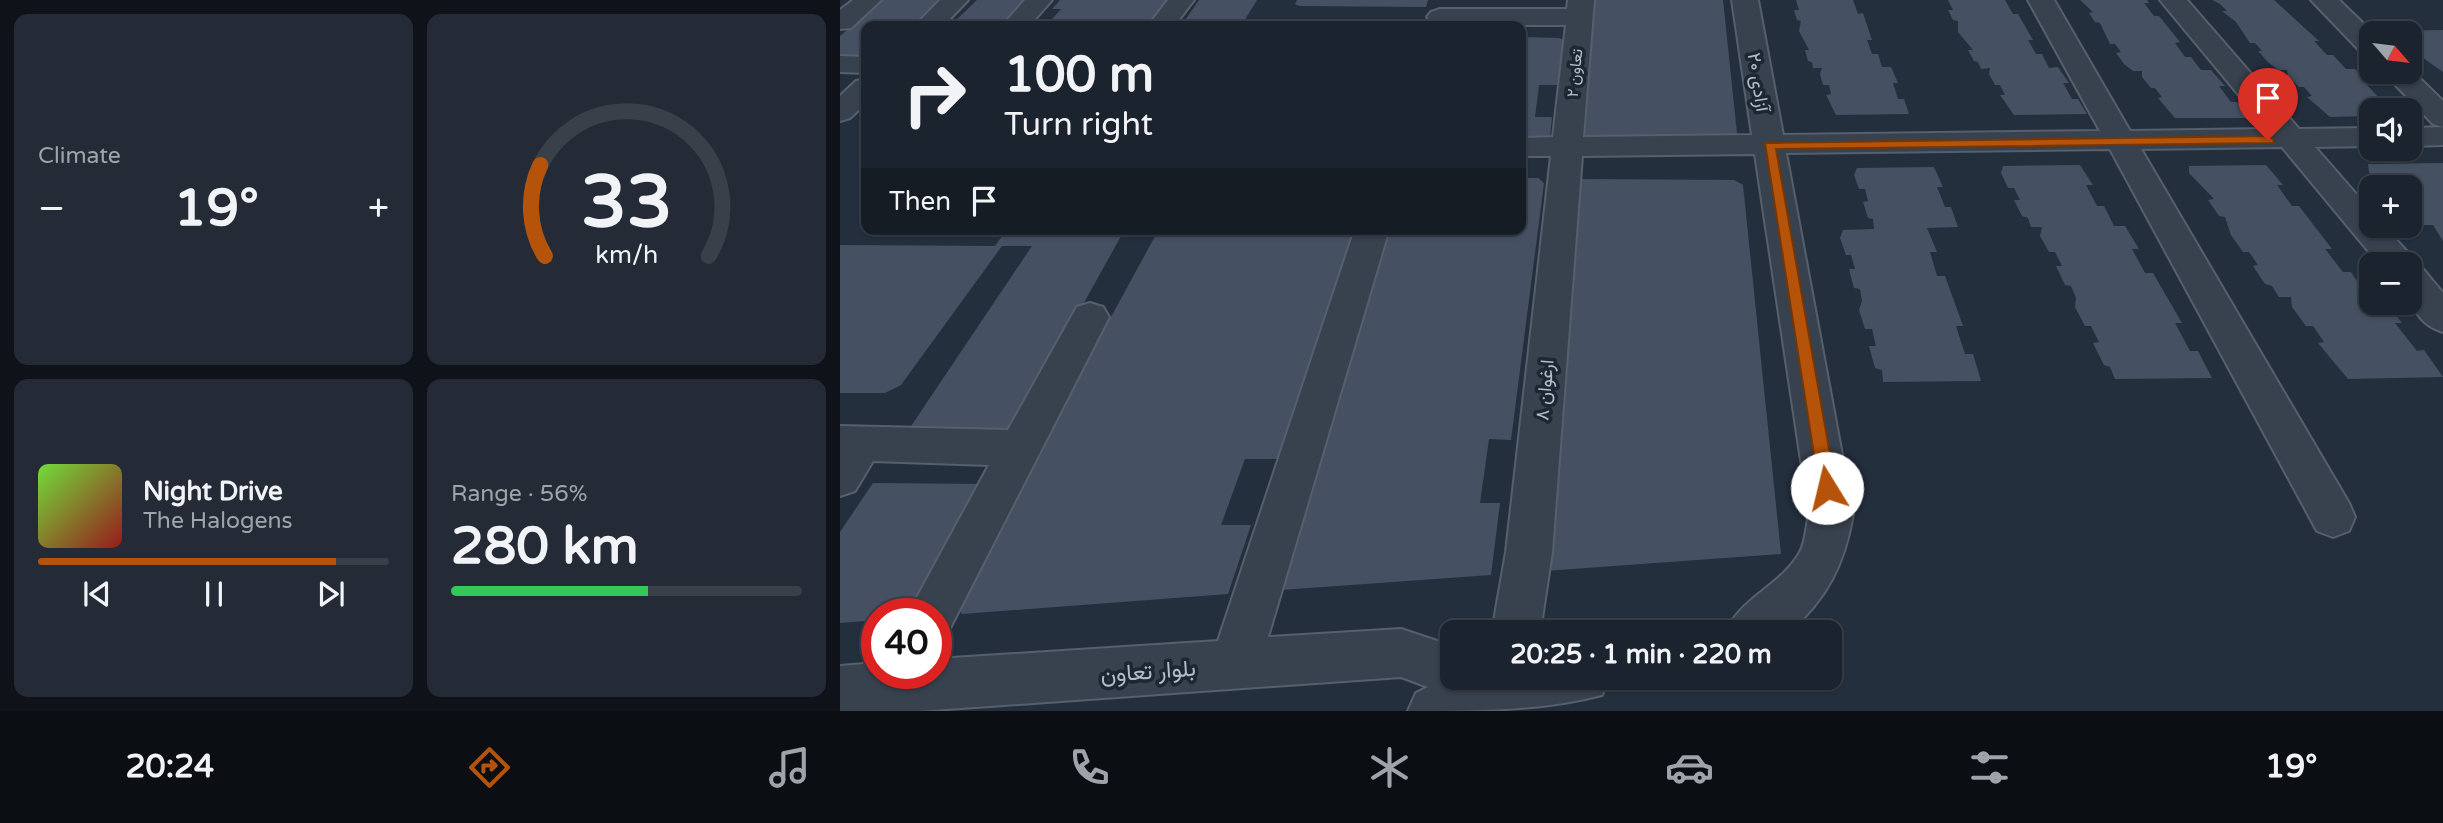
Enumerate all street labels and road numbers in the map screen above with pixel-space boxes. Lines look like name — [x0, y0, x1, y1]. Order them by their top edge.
street label: تعاون ۲ — [1563, 48, 1587, 98]
street label: آزادی ۲۰ — [1742, 51, 1774, 115]
street label: ارغوان ۸ — [1531, 359, 1559, 422]
street label: بلوار تعاون — [1099, 655, 1197, 689]

